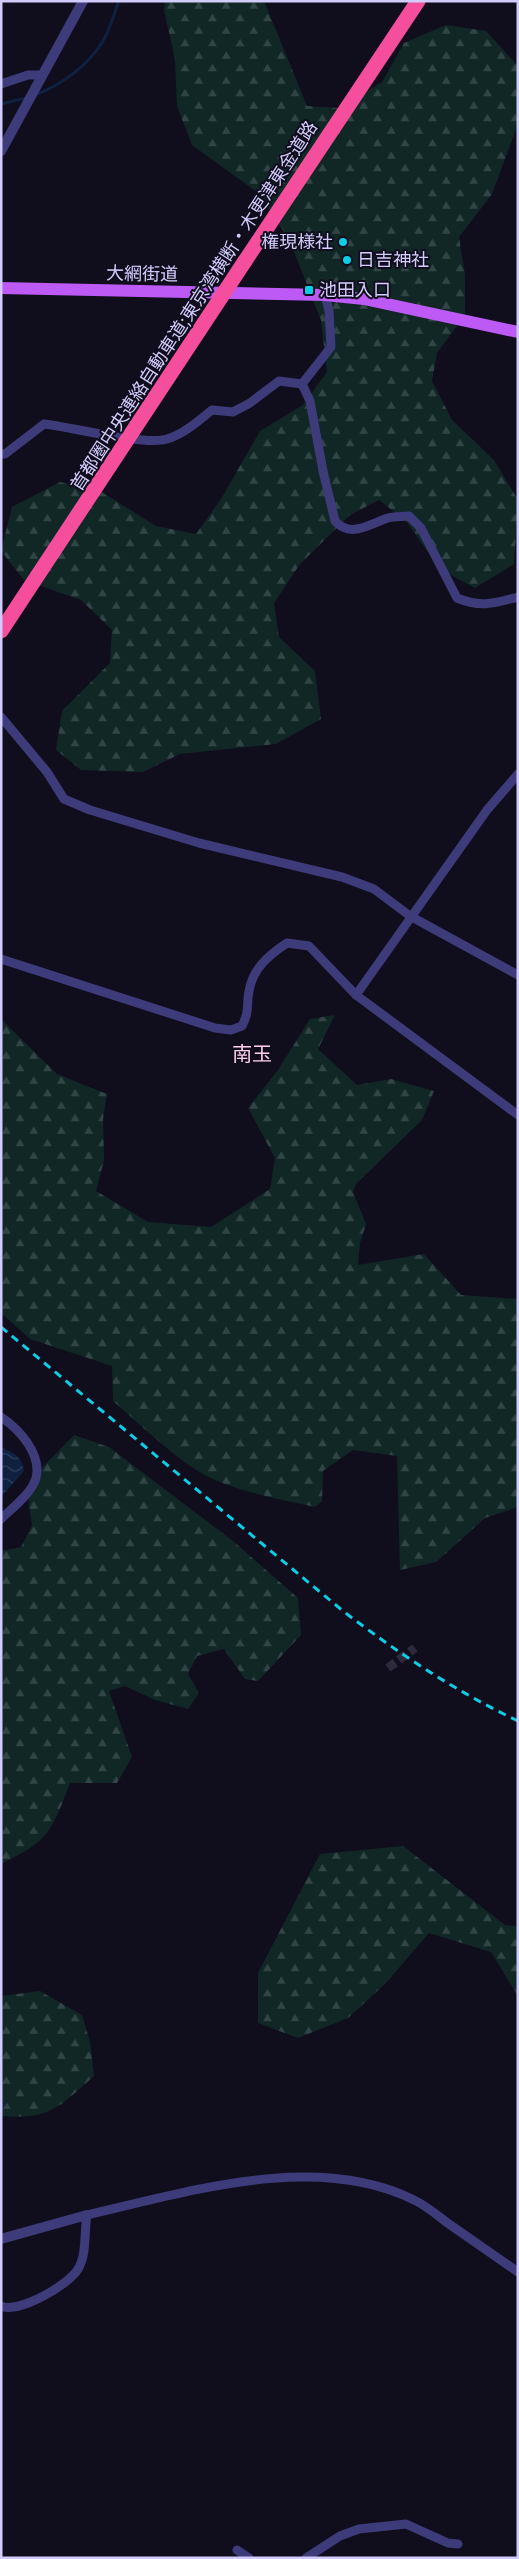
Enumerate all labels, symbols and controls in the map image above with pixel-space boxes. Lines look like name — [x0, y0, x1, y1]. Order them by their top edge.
street label: 首都圏中央連絡自動車道;東京湾横断・木更津東金道路 — [66, 117, 320, 494]
place label: 権現様社 — [261, 231, 333, 251]
marker: 権現様社 — [337, 236, 349, 248]
place label: 日吉神社 — [357, 249, 429, 269]
marker: 日吉神社 — [341, 254, 353, 266]
street label: 大網街道 — [106, 262, 178, 284]
place label: 池田入口 — [319, 279, 391, 299]
marker: 池田入口 — [303, 284, 315, 296]
district label: 南玉 — [232, 1042, 272, 1065]

